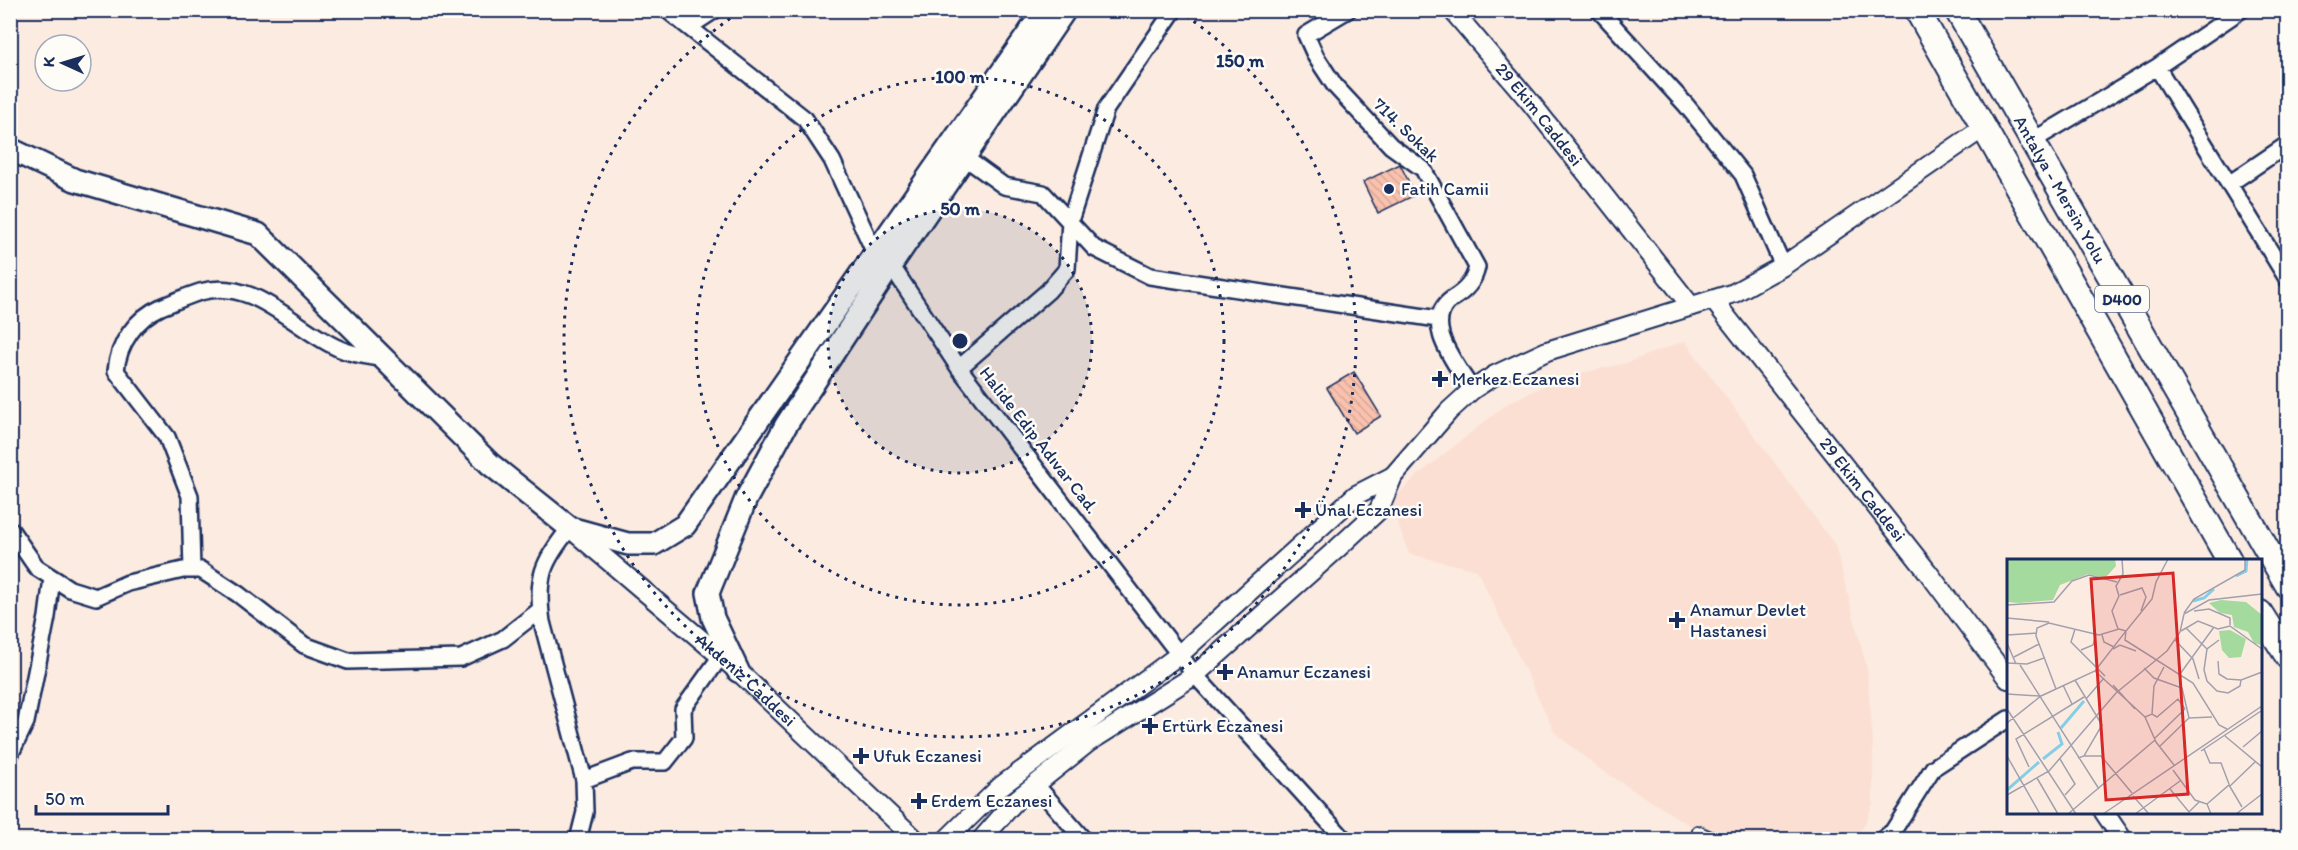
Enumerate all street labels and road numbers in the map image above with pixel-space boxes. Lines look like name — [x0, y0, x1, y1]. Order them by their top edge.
street label: 29 Ekim Caddesi — [1491, 58, 1588, 171]
street label: 714. Sokak — [1368, 93, 1444, 167]
street label: Antalya - Mersin Yolu — [2009, 112, 2111, 267]
road number: D400 — [2095, 286, 2149, 312]
street label: Halide Edip Adıvar Cad. — [975, 362, 1103, 518]
street label: 29 Ekim Caddesi — [1815, 433, 1911, 546]
street label: Akdeniz Caddesi — [691, 629, 801, 731]

